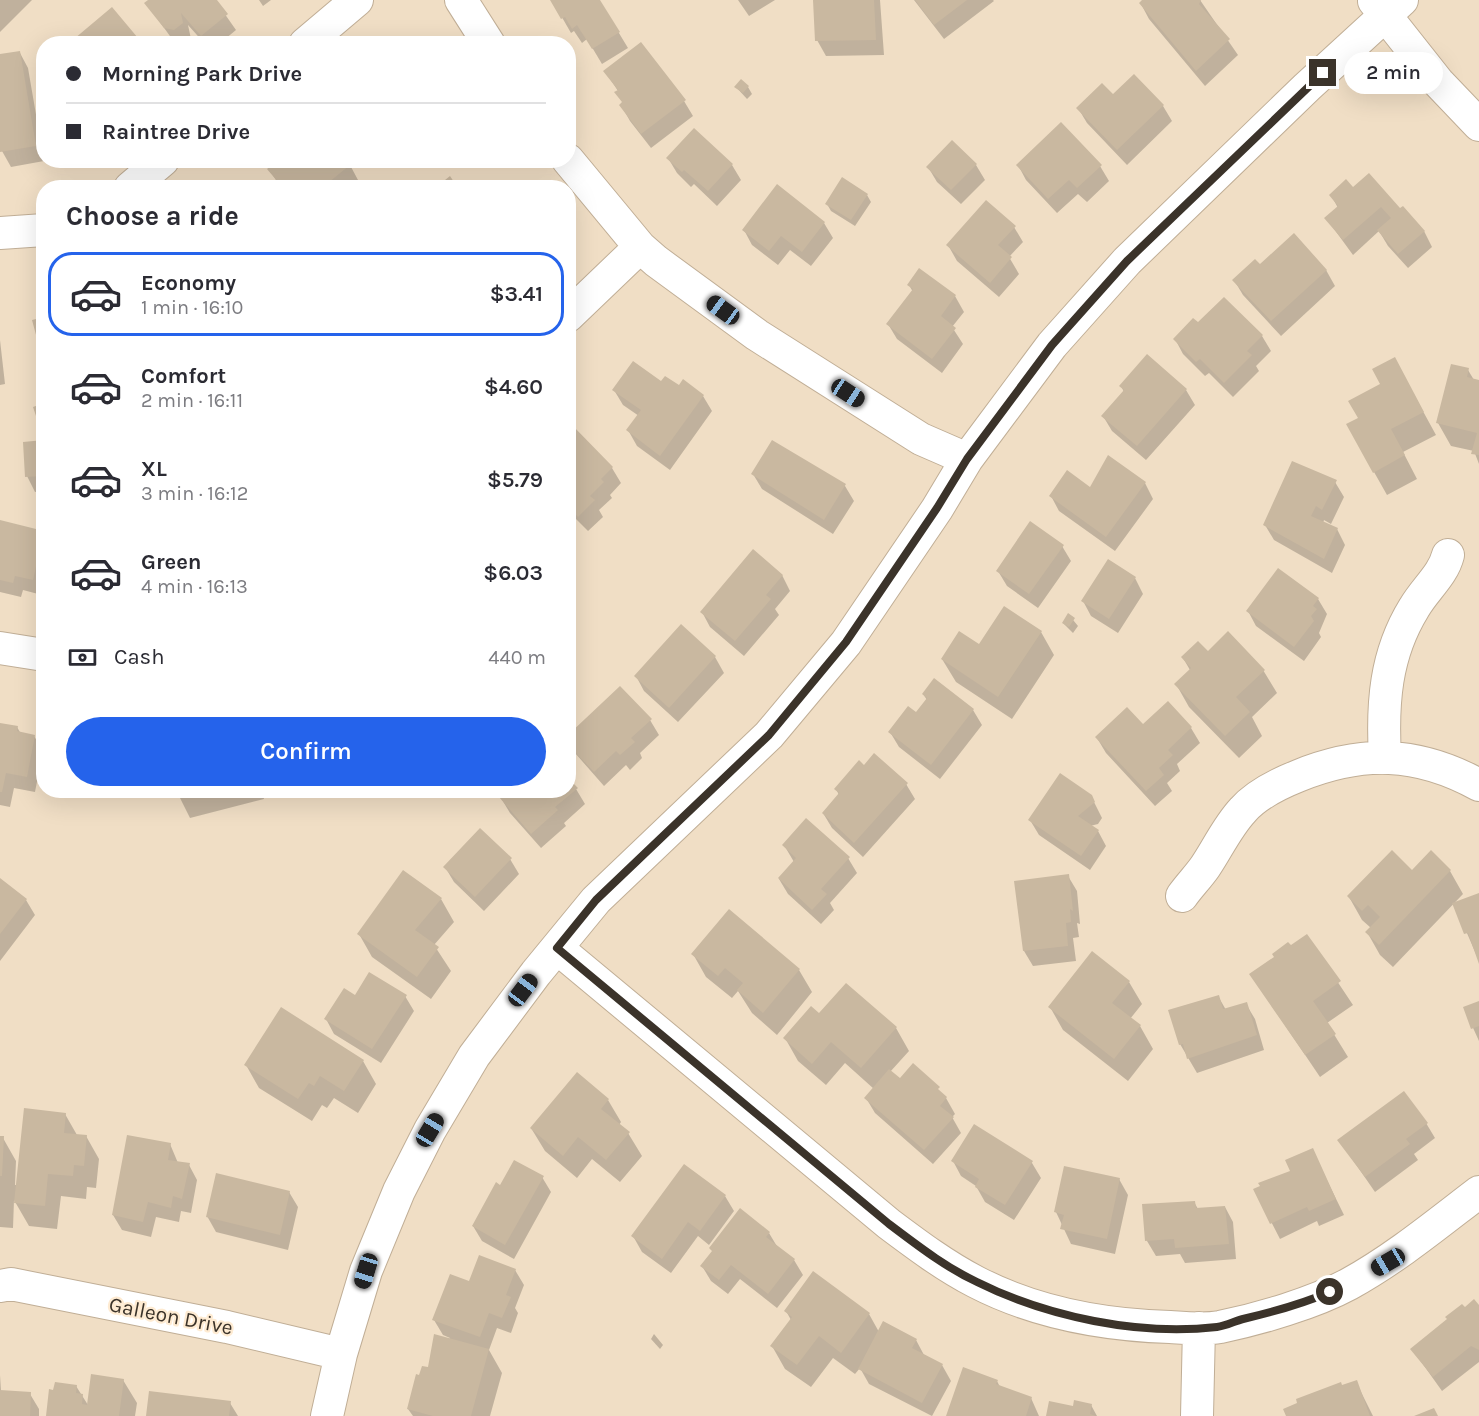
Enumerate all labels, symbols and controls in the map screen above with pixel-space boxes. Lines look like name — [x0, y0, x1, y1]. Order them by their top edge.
callout: 2 min — [1344, 52, 1443, 94]
route end — [1309, 59, 1336, 86]
text: Morning Park Drive — [102, 61, 302, 87]
text: 2 min — [1366, 61, 1421, 84]
text: Raintree Drive — [102, 119, 250, 145]
text: Choose a ride — [66, 200, 239, 232]
icon: car — [69, 267, 123, 321]
text: Economy — [141, 270, 236, 296]
text: $3.41 — [490, 281, 543, 307]
car — [703, 292, 743, 328]
text: 1 min · 16:10 — [141, 296, 243, 319]
icon: car — [69, 360, 123, 414]
text: Comfort — [141, 363, 226, 389]
text: $4.60 — [484, 374, 543, 400]
car — [828, 376, 868, 410]
text: 2 min · 16:11 — [141, 389, 243, 412]
icon: car — [69, 453, 123, 507]
text: XL — [141, 456, 167, 482]
text: $5.79 — [487, 467, 543, 493]
text: 3 min · 16:12 — [141, 482, 248, 505]
icon: car — [69, 546, 123, 600]
text: Green — [141, 549, 202, 575]
text: $6.03 — [483, 560, 543, 586]
text: 4 min · 16:13 — [141, 575, 248, 598]
icon: cash — [66, 641, 99, 674]
text: Cash — [114, 644, 164, 670]
text: 440 m — [488, 646, 546, 669]
button: Confirm — [66, 717, 546, 786]
car — [505, 970, 541, 1010]
car — [413, 1110, 447, 1150]
car — [1368, 1245, 1408, 1279]
car — [352, 1251, 380, 1291]
route start — [1316, 1278, 1343, 1305]
street label: Galleon Drive — [107, 1292, 235, 1340]

